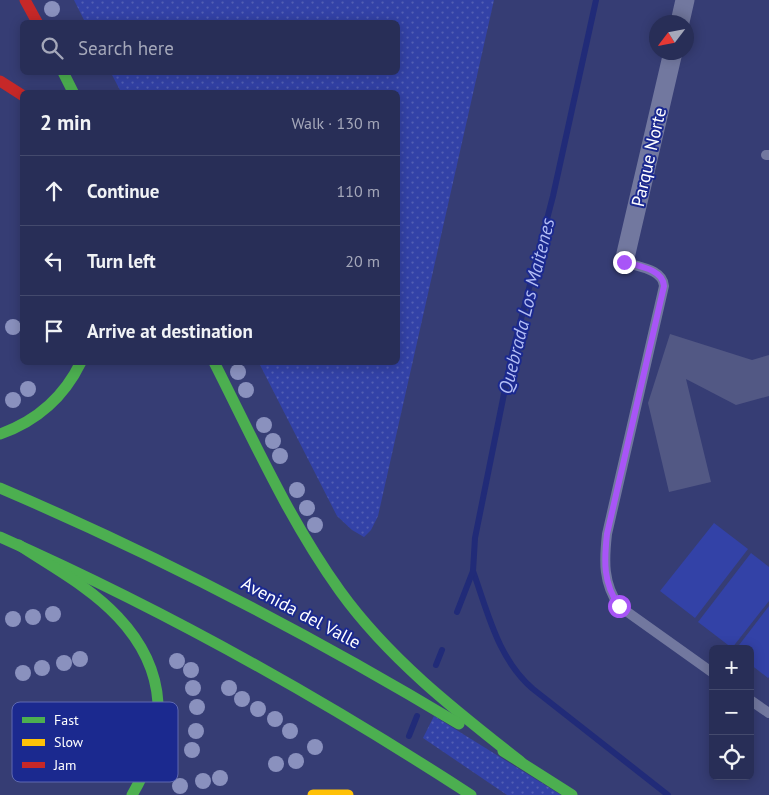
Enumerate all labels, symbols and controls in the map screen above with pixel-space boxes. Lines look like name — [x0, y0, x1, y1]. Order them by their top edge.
north arrow — [649, 15, 694, 60]
search box — [20, 20, 400, 75]
icon: search — [38, 34, 66, 62]
text: Search here — [78, 36, 174, 60]
street label: Parque Norte — [626, 105, 671, 209]
text: 2 min — [40, 109, 91, 136]
text: Walk · 130 m — [291, 113, 380, 133]
icon: ahead — [40, 177, 68, 205]
text: Continue — [87, 179, 159, 203]
text: 110 m — [337, 181, 380, 201]
water label: Quebrada Los Maitenes — [493, 215, 560, 397]
icon: left — [40, 247, 68, 275]
text: Turn left — [87, 249, 156, 273]
text: 20 m — [345, 251, 380, 271]
route end — [613, 251, 636, 274]
icon: arrive — [40, 317, 68, 345]
text: Arrive at destination — [87, 319, 253, 343]
street label: Avenida del Valle — [238, 571, 365, 654]
route start — [608, 595, 631, 618]
map controls — [709, 645, 754, 780]
button: + — [709, 645, 754, 690]
button: − — [709, 690, 754, 735]
legend — [12, 702, 178, 782]
text: Fast — [54, 711, 79, 729]
text: Slow — [54, 733, 84, 751]
button: locate — [709, 735, 754, 780]
text: Jam — [53, 756, 76, 774]

